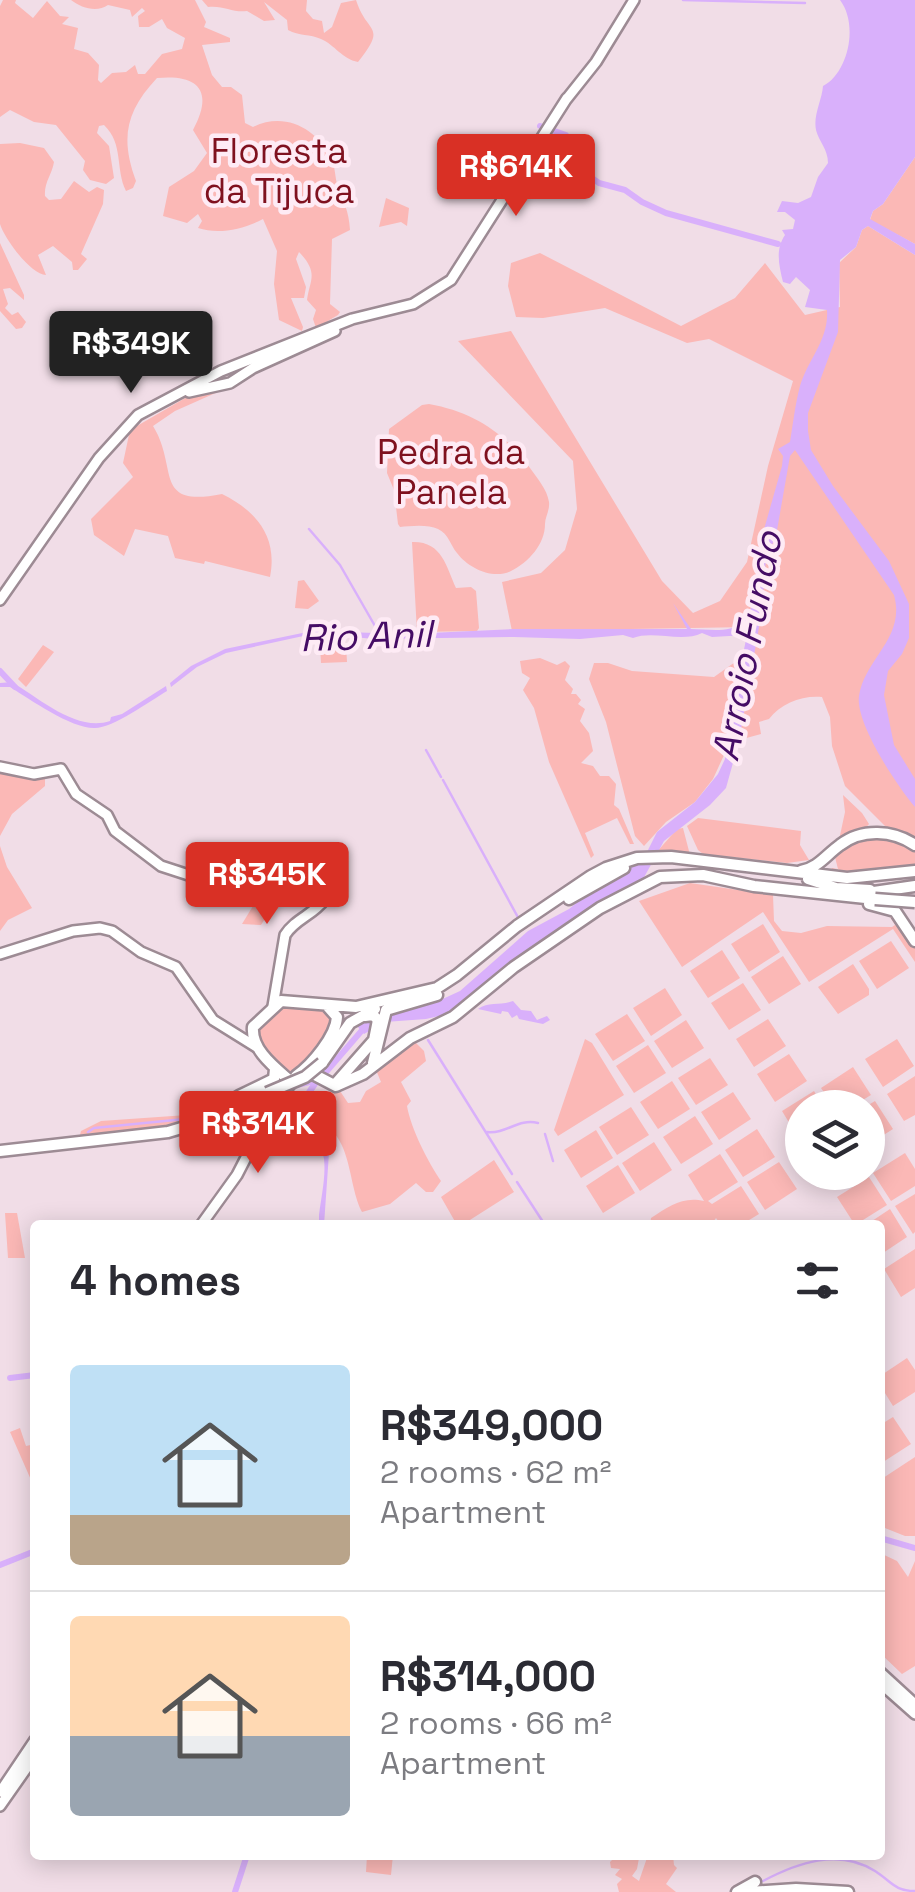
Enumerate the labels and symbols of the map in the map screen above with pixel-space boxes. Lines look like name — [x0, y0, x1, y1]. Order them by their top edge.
park label: Floresta da Tijuca — [204, 129, 354, 213]
pin: R$614K — [435, 134, 597, 219]
pin: R$349K — [50, 311, 212, 396]
park label: Pedra da Panela — [377, 430, 525, 514]
water label: Arroio Fundo — [701, 526, 793, 765]
water label: Rio Anil — [299, 610, 436, 662]
pin: R$345K — [186, 842, 348, 927]
pin: R$314K — [177, 1091, 339, 1176]

